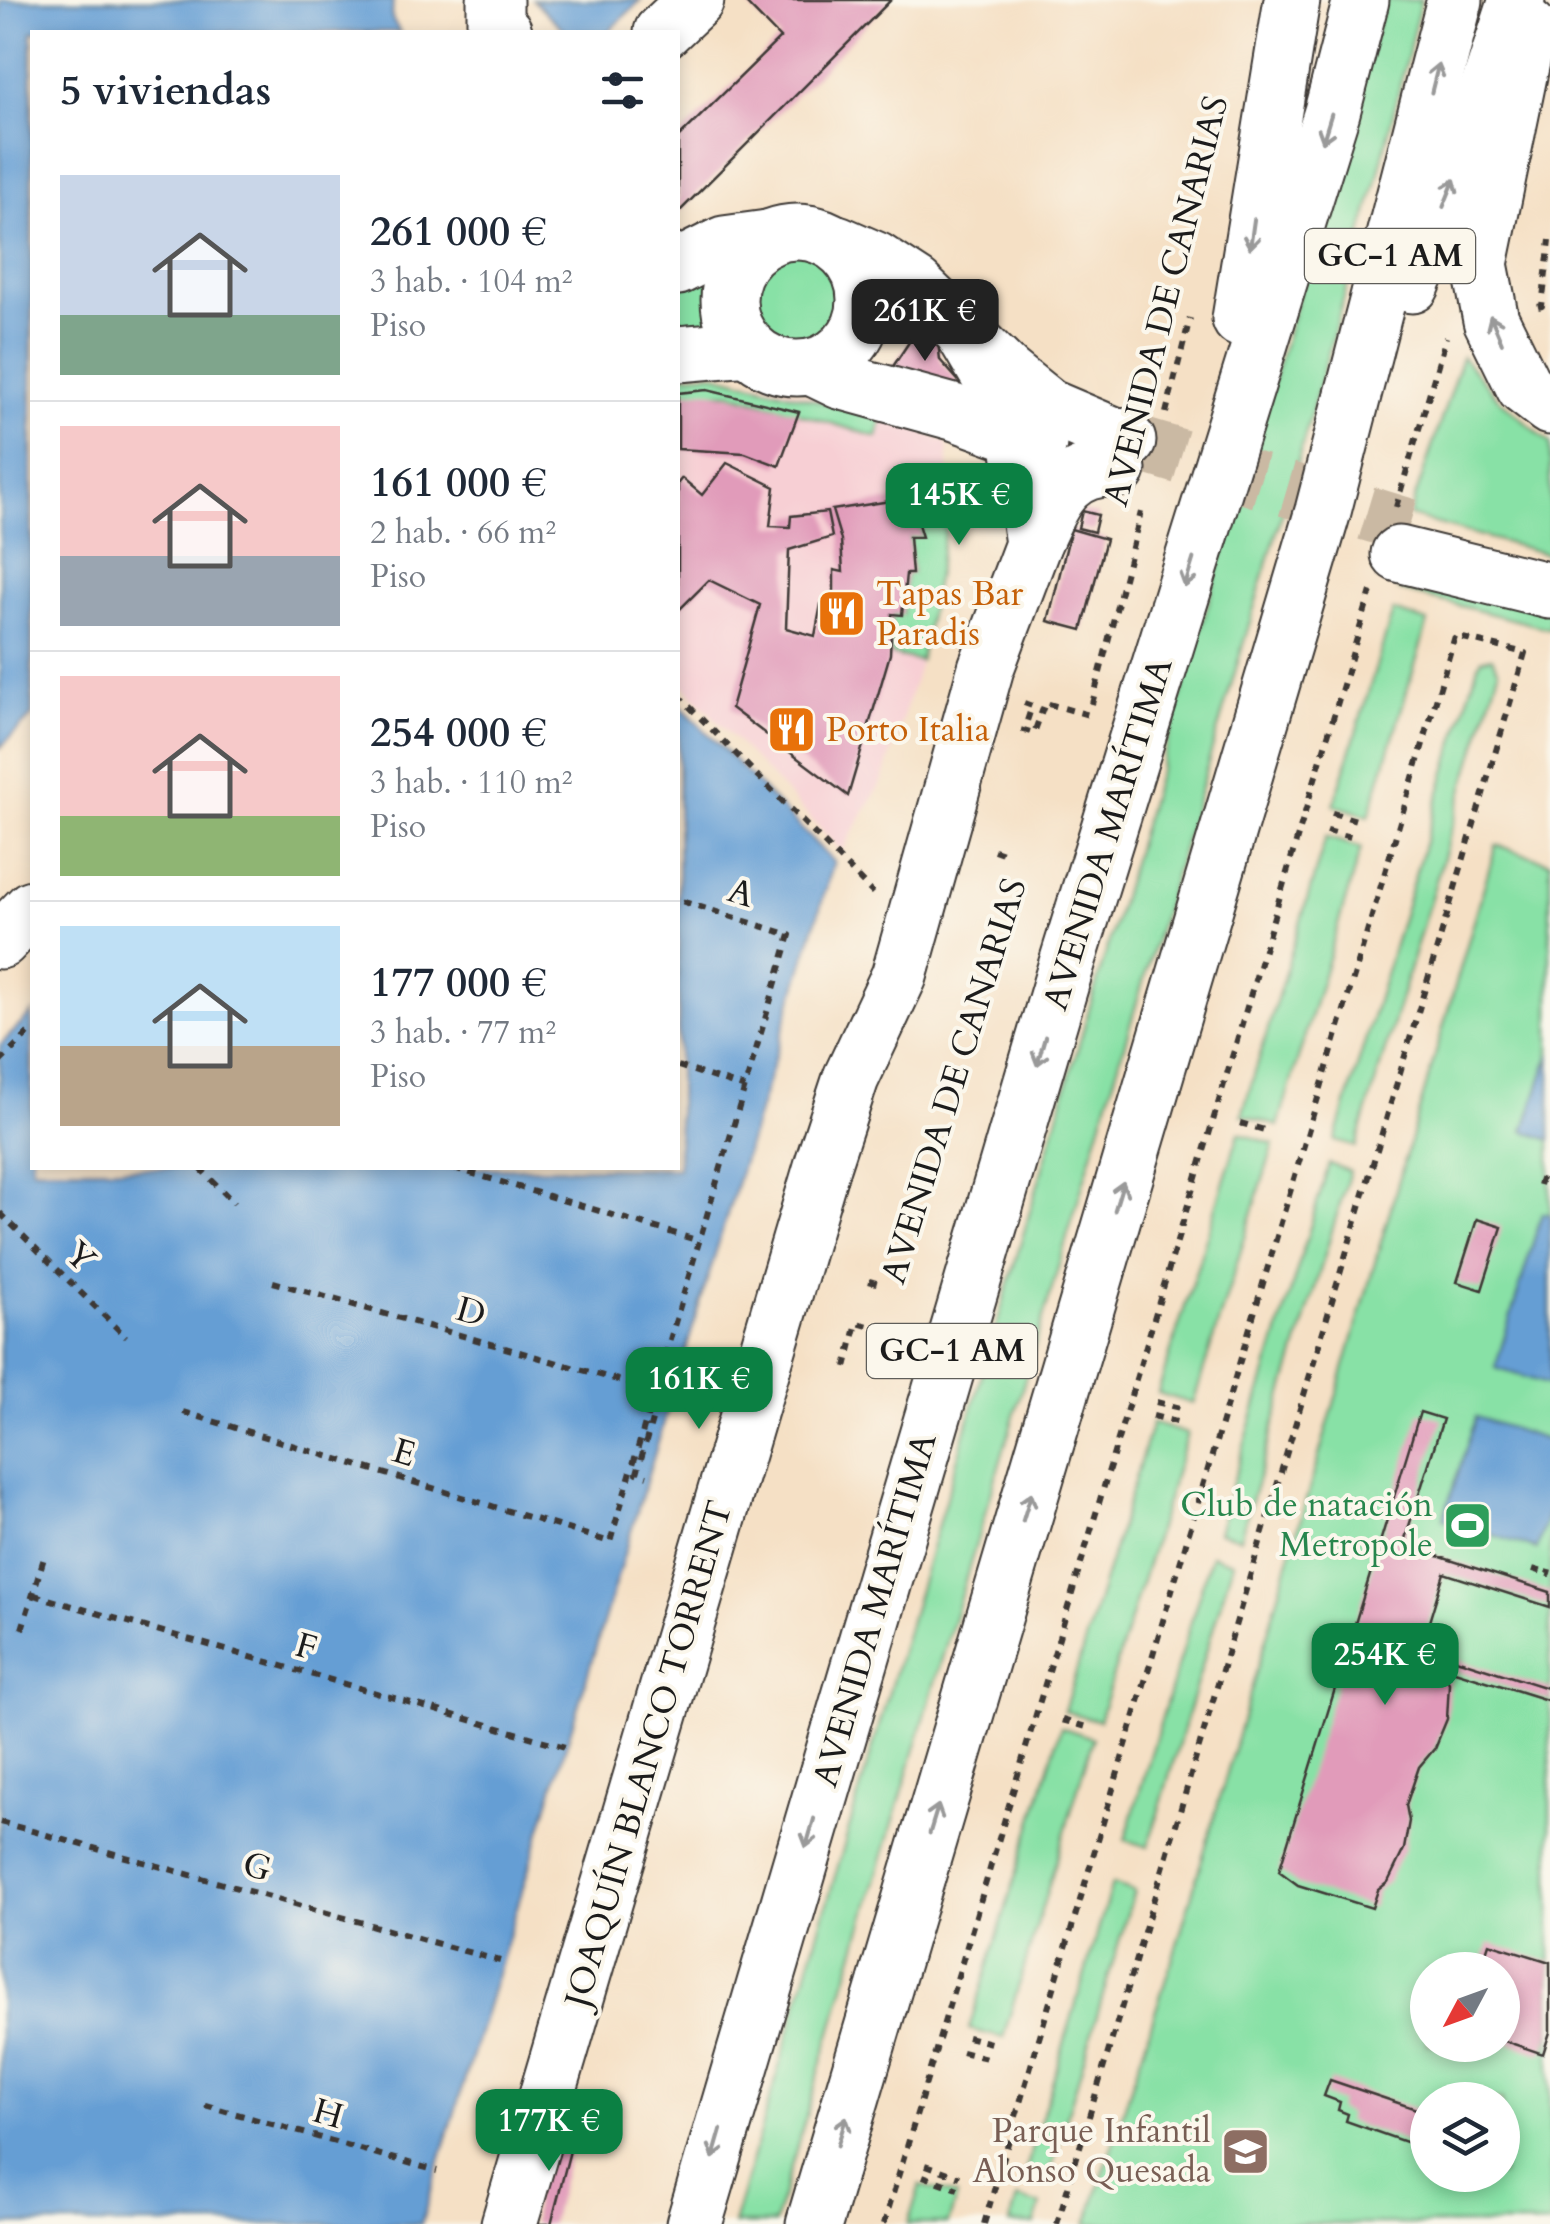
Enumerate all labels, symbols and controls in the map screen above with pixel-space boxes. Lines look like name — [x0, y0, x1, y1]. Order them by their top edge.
text: 5 viviendas — [60, 62, 271, 119]
icon: filters — [595, 63, 650, 118]
one-way arrow — [1427, 63, 1446, 94]
street label: AVENIDA DE CANARIAS — [1092, 91, 1240, 511]
one-way arrow — [1317, 112, 1335, 143]
one-way arrow — [1441, 178, 1459, 209]
text: 261 000 € — [370, 203, 547, 260]
icon: home — [140, 215, 260, 335]
one-way arrow — [1243, 217, 1261, 250]
road number: GC-1 AM — [1305, 229, 1475, 283]
text: 3 hab. · 104 m² — [370, 260, 573, 304]
pin: 261K € — [844, 279, 1006, 364]
text: 261K € — [874, 289, 976, 333]
text: Piso — [370, 304, 426, 348]
one-way arrow — [1486, 314, 1504, 345]
text: 161 000 € — [370, 454, 547, 511]
pin: 145K € — [878, 463, 1040, 548]
icon: home — [140, 466, 260, 586]
text: 145K € — [908, 473, 1010, 517]
text: 2 hab. · 66 m² — [370, 511, 556, 555]
text: Piso — [370, 555, 426, 599]
one-way arrow — [1178, 557, 1196, 589]
place label: Tapas Bar Paradis — [876, 570, 1024, 658]
restaurant icon: Tapas Bar Paradis — [815, 588, 867, 640]
street label: AVENIDA MARÍTIMA — [1031, 652, 1185, 1016]
text: 254 000 € — [370, 704, 547, 761]
restaurant icon: Porto Italia — [765, 704, 817, 756]
place label: Porto Italia — [826, 706, 990, 754]
icon: home — [140, 716, 260, 836]
text: 3 hab. · 110 m² — [370, 761, 573, 805]
text: Piso — [370, 805, 426, 849]
street label: A — [722, 866, 760, 920]
street label: AVENIDA DE CANARIAS — [869, 873, 1039, 1289]
text: 177 000 € — [370, 954, 547, 1011]
icon: home — [140, 966, 260, 1086]
text: 3 hab. · 77 m² — [370, 1011, 556, 1055]
one-way arrow — [1031, 1035, 1049, 1066]
text: Piso — [370, 1055, 426, 1099]
one-way arrow — [1111, 1181, 1129, 1212]
street label: Y — [54, 1231, 107, 1284]
street label: D — [451, 1285, 491, 1339]
road number: GC-1 AM — [867, 1324, 1037, 1378]
pin: 161K € — [618, 1347, 780, 1432]
text: 161K € — [648, 1357, 750, 1401]
street label: E — [387, 1427, 421, 1479]
street label: AVENIDA MARÍTIMA — [801, 1427, 949, 1793]
place label: Club de natación Metropole — [1180, 1481, 1433, 1569]
one-way arrow — [1019, 1492, 1037, 1524]
street label: JOAQUÍN BLANCO TORRENT — [552, 1495, 744, 2018]
sports icon: Club de natación Metropole — [1442, 1499, 1494, 1551]
street label: F — [290, 1621, 322, 1673]
pin: 254K € — [1304, 1623, 1466, 1708]
text: 254K € — [1334, 1633, 1436, 1677]
one-way arrow — [926, 1804, 944, 1835]
one-way arrow — [800, 1816, 818, 1848]
street label: G — [237, 1840, 277, 1894]
north arrow — [1410, 1952, 1520, 2062]
map controls — [1410, 1952, 1520, 2192]
button: layers — [1410, 2082, 1520, 2192]
street label: H — [307, 2087, 349, 2141]
pin: 177K € — [468, 2089, 630, 2174]
text: 177K € — [498, 2099, 600, 2143]
place label: Parque Infantil Alonso Quesada — [972, 2107, 1211, 2195]
one-way arrow — [834, 2115, 852, 2147]
school or university icon: Parque Infantil Alonso Quesada — [1220, 2125, 1272, 2177]
one-way arrow — [707, 2128, 725, 2159]

